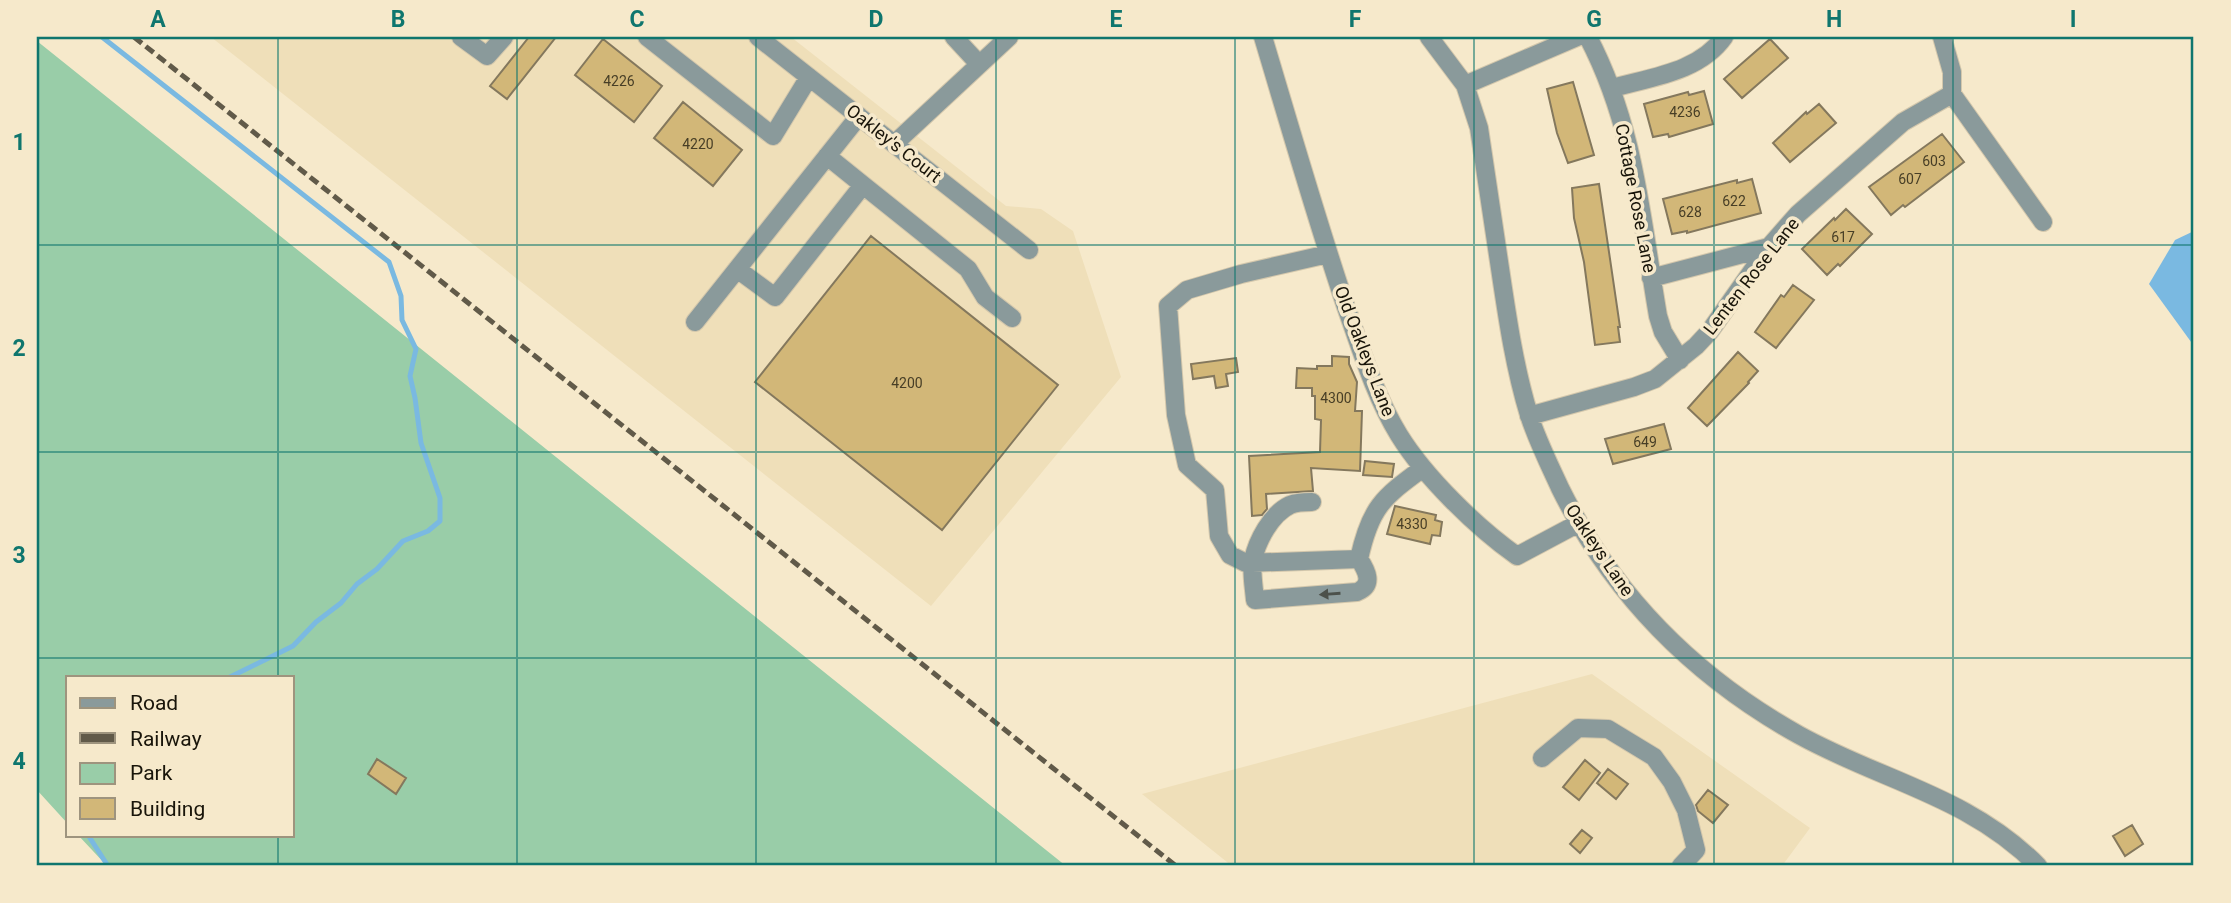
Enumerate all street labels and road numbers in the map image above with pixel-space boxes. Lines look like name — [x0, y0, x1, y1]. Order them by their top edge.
street label: Oakley's Court — [843, 100, 946, 187]
street label: Cottage Rose Lane — [1611, 122, 1661, 274]
street label: Lenten Rose Lane — [1699, 213, 1803, 339]
street label: Old Oakleys Lane — [1331, 283, 1399, 419]
street label: Oakleys Lane — [1562, 500, 1638, 600]

